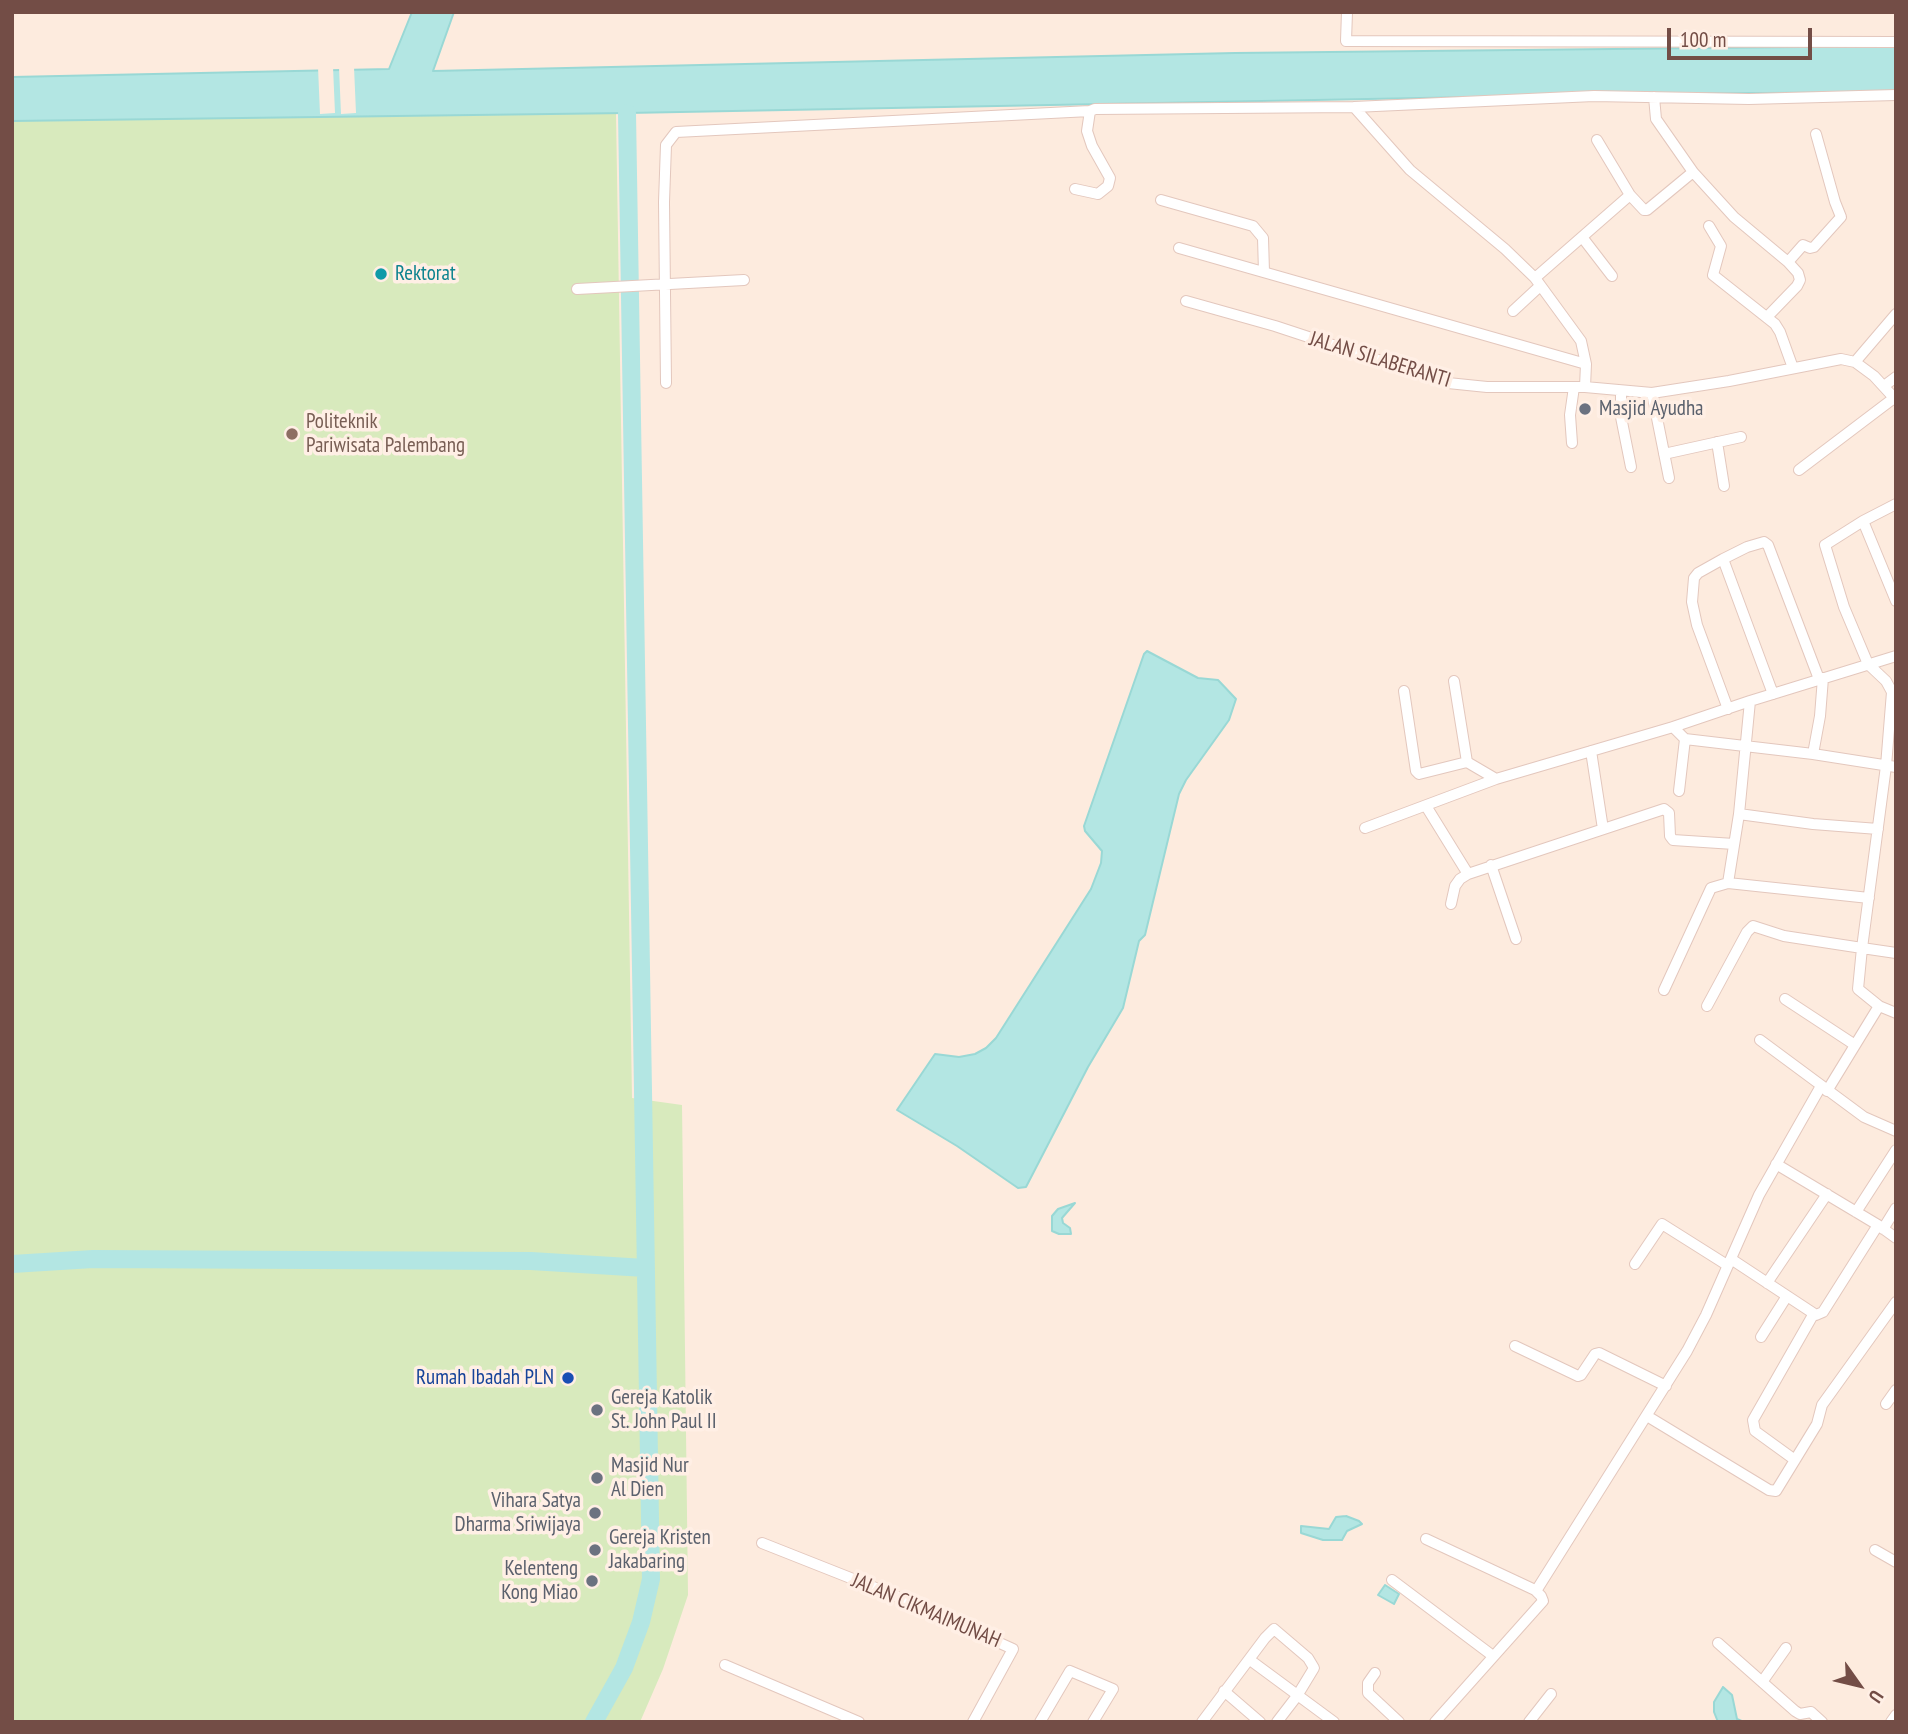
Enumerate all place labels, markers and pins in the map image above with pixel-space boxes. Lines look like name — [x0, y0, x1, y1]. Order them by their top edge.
place label: Rektorat — [395, 261, 456, 287]
marker: Rektorat — [373, 266, 389, 282]
place label: Masjid Ayudha — [1599, 396, 1704, 422]
marker: Masjid Ayudha — [1577, 401, 1593, 417]
place label: Politeknik Pariwisata Palembang — [306, 409, 465, 459]
marker: Politeknik Pariwisata Palembang — [284, 426, 300, 442]
place label: Rumah Ibadah PLN — [416, 1365, 554, 1391]
marker: Rumah Ibadah PLN — [560, 1370, 576, 1386]
place label: Gereja Katolik St. John Paul II — [611, 1385, 717, 1435]
marker: Gereja Katolik St. John Paul II — [589, 1402, 605, 1418]
place label: Masjid Nur Al Dien — [611, 1453, 689, 1503]
marker: Masjid Nur Al Dien — [589, 1470, 605, 1486]
place label: Vihara Satya Dharma Sriwijaya — [455, 1488, 581, 1538]
marker: Vihara Satya Dharma Sriwijaya — [587, 1505, 603, 1521]
place label: Gereja Kristen Jakabaring — [609, 1525, 711, 1575]
marker: Gereja Kristen Jakabaring — [587, 1542, 603, 1558]
place label: Kelenteng Kong Miao — [501, 1556, 578, 1606]
marker: Kelenteng Kong Miao — [584, 1573, 600, 1589]

